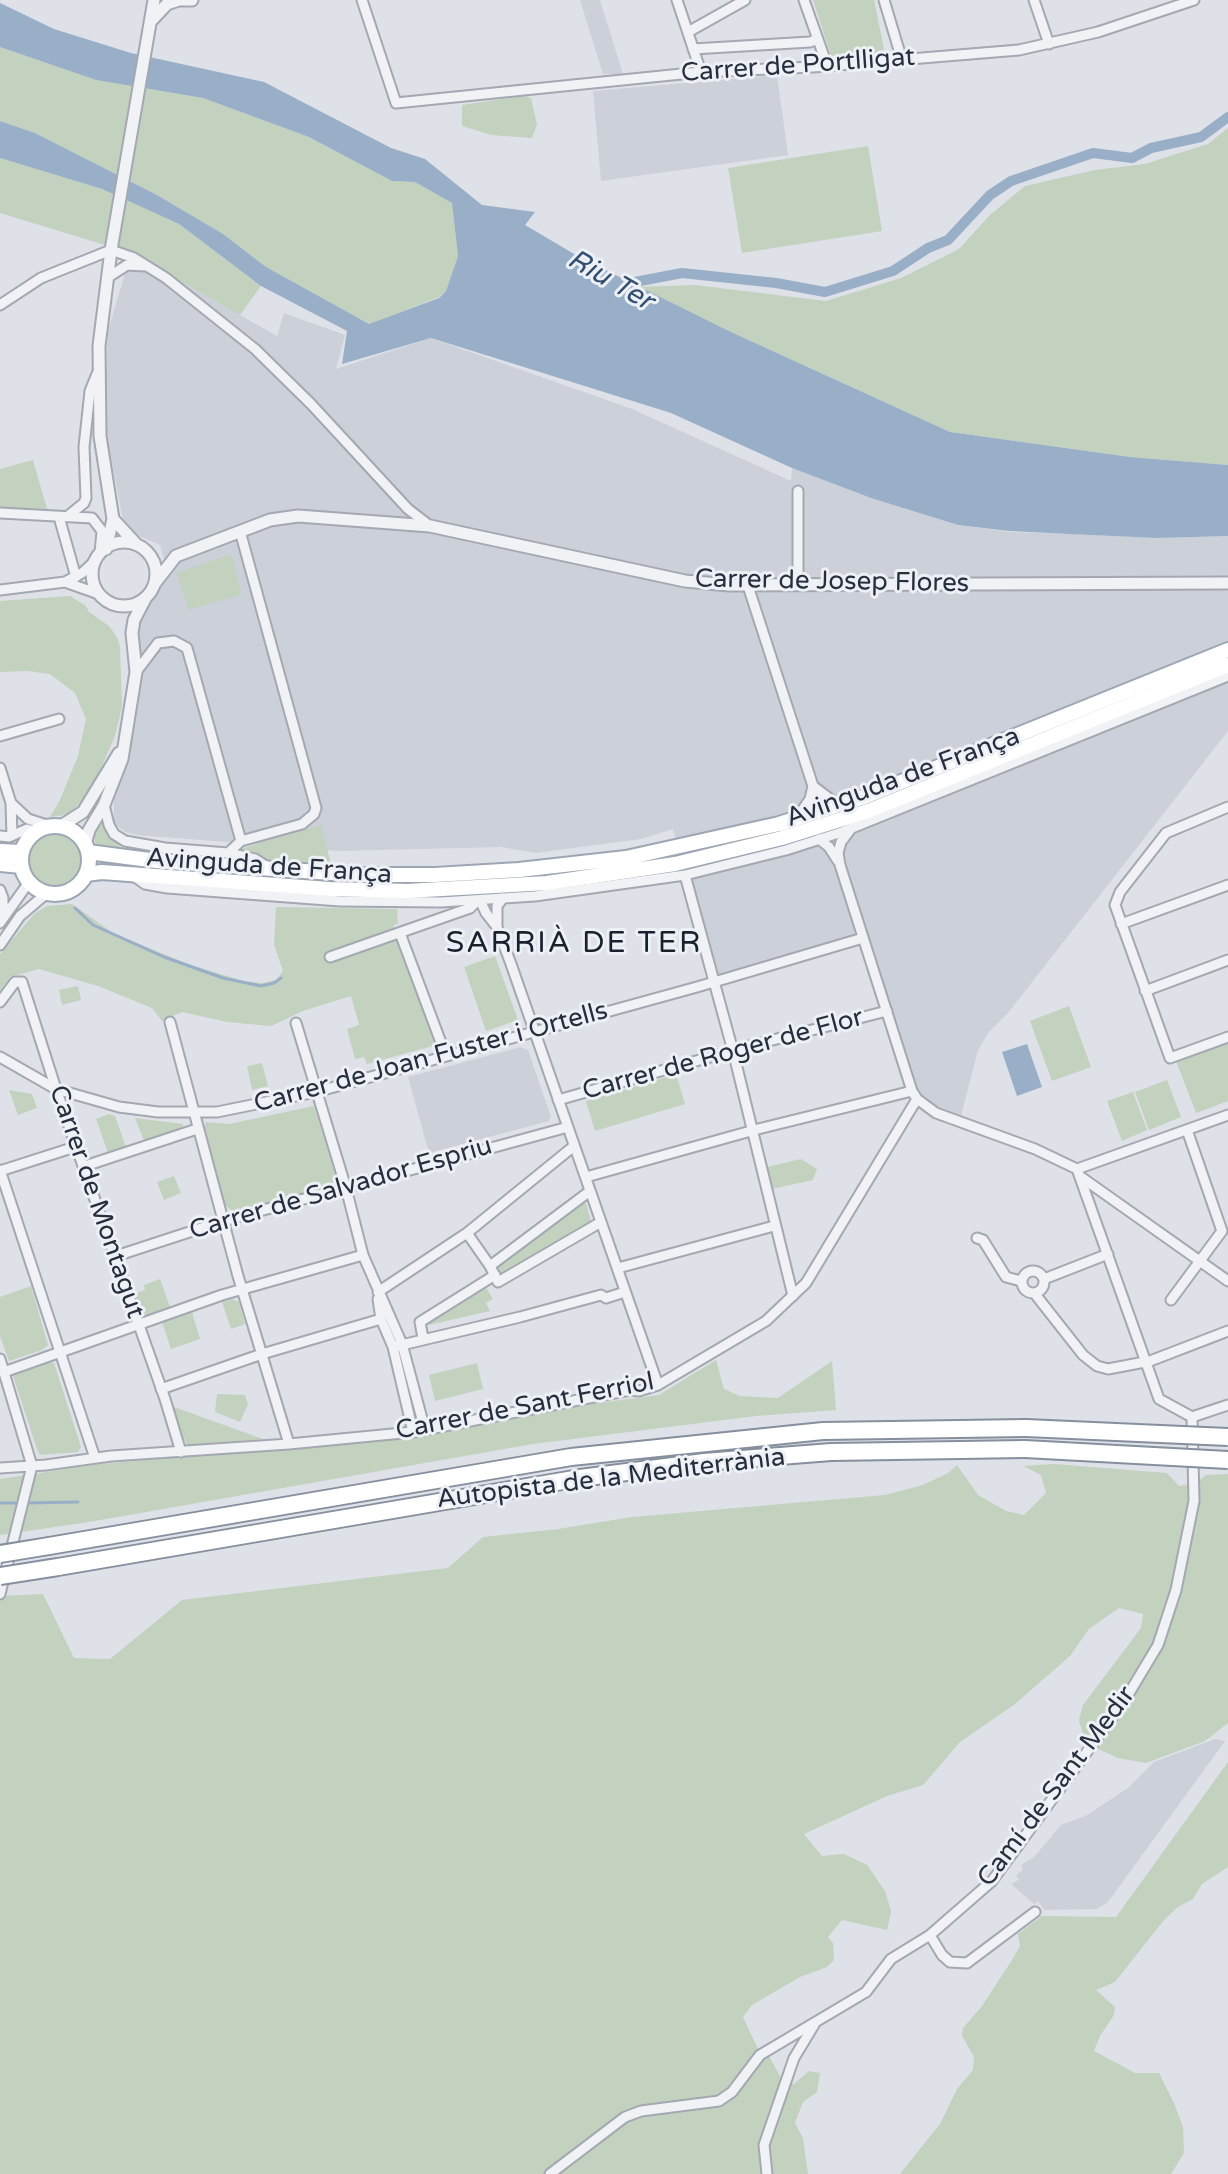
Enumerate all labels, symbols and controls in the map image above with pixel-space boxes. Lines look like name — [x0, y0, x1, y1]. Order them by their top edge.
street label: Carrer de Portlligat — [680, 42, 916, 90]
water label: Riu Ter — [561, 243, 659, 319]
street label: Carrer de Josep Flores — [695, 564, 969, 600]
street label: Avinguda de França — [782, 721, 1024, 835]
street label: Avinguda de França — [145, 843, 393, 891]
district label: SARRIÀ DE TER — [446, 926, 702, 962]
street label: Carrer de Joan Fuster i Ortells — [251, 996, 611, 1120]
street label: Carrer de Roger de Flor — [579, 1002, 867, 1108]
street label: Carrer de Montagut — [41, 1081, 151, 1323]
street label: Carrer de Salvador Espriu — [186, 1131, 496, 1247]
street label: Carrer de Sant Ferriol — [393, 1367, 657, 1447]
street label: Autopista de la Mediterrània — [435, 1442, 787, 1516]
street label: Camí de Sant Medir — [971, 1681, 1143, 1893]

